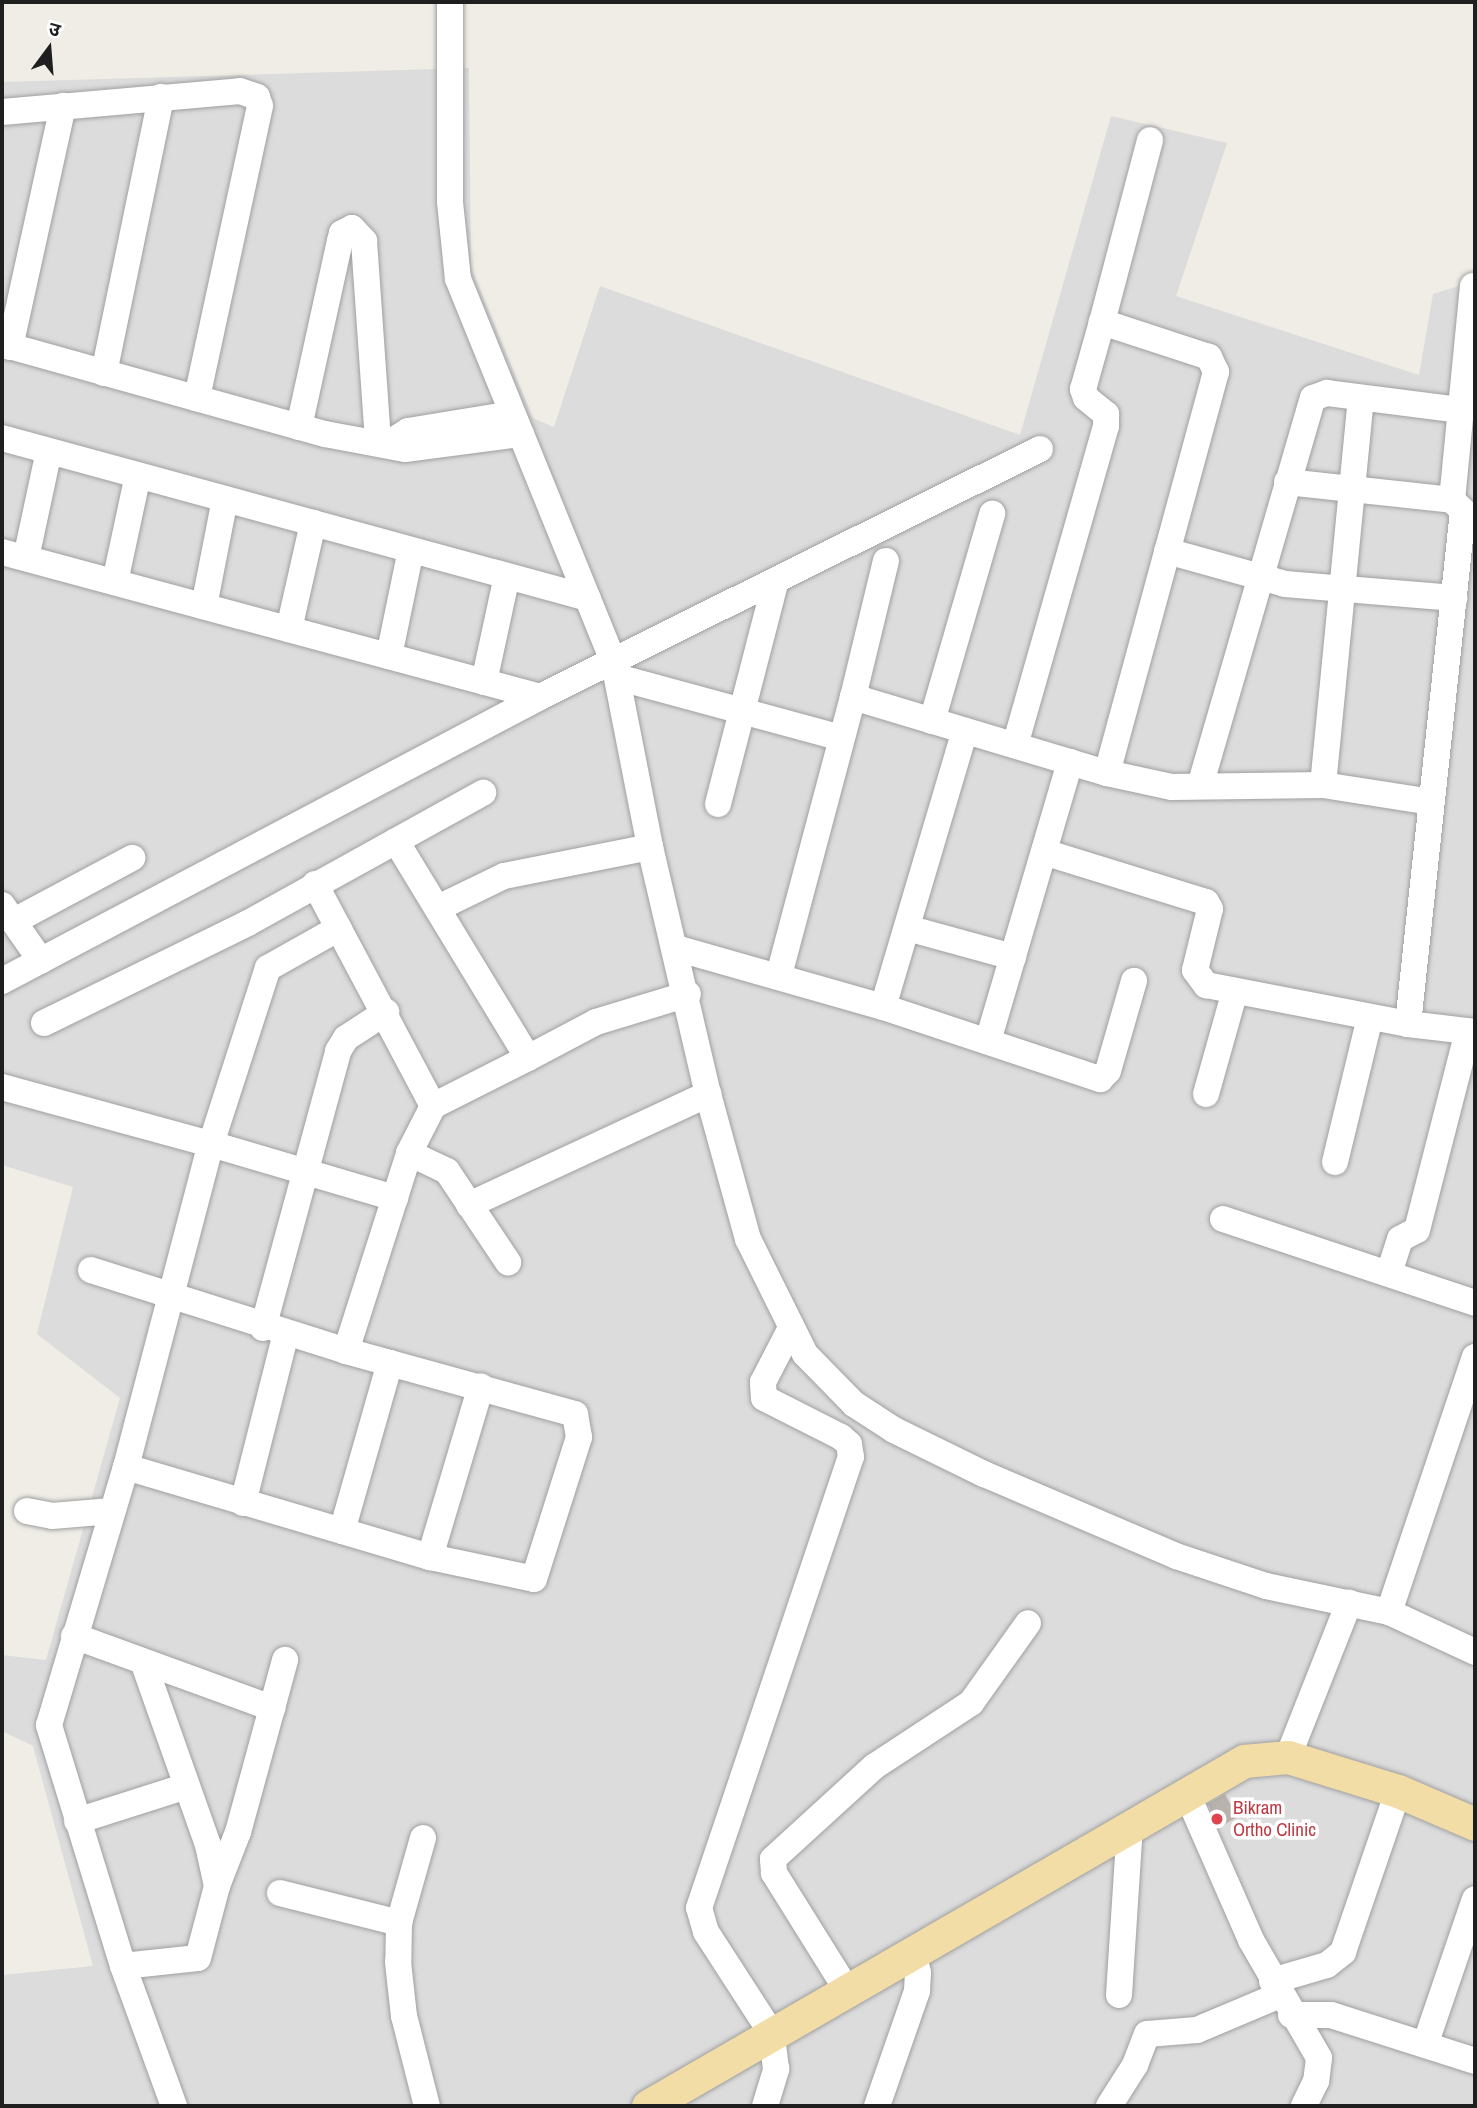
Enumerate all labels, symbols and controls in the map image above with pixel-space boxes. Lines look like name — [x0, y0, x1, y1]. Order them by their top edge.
north arrow — [14, 14, 84, 84]
text: उ — [46, 15, 64, 43]
place label: Bikram Ortho Clinic — [1233, 1797, 1316, 1841]
marker: Bikram Ortho Clinic — [1207, 1809, 1227, 1829]

